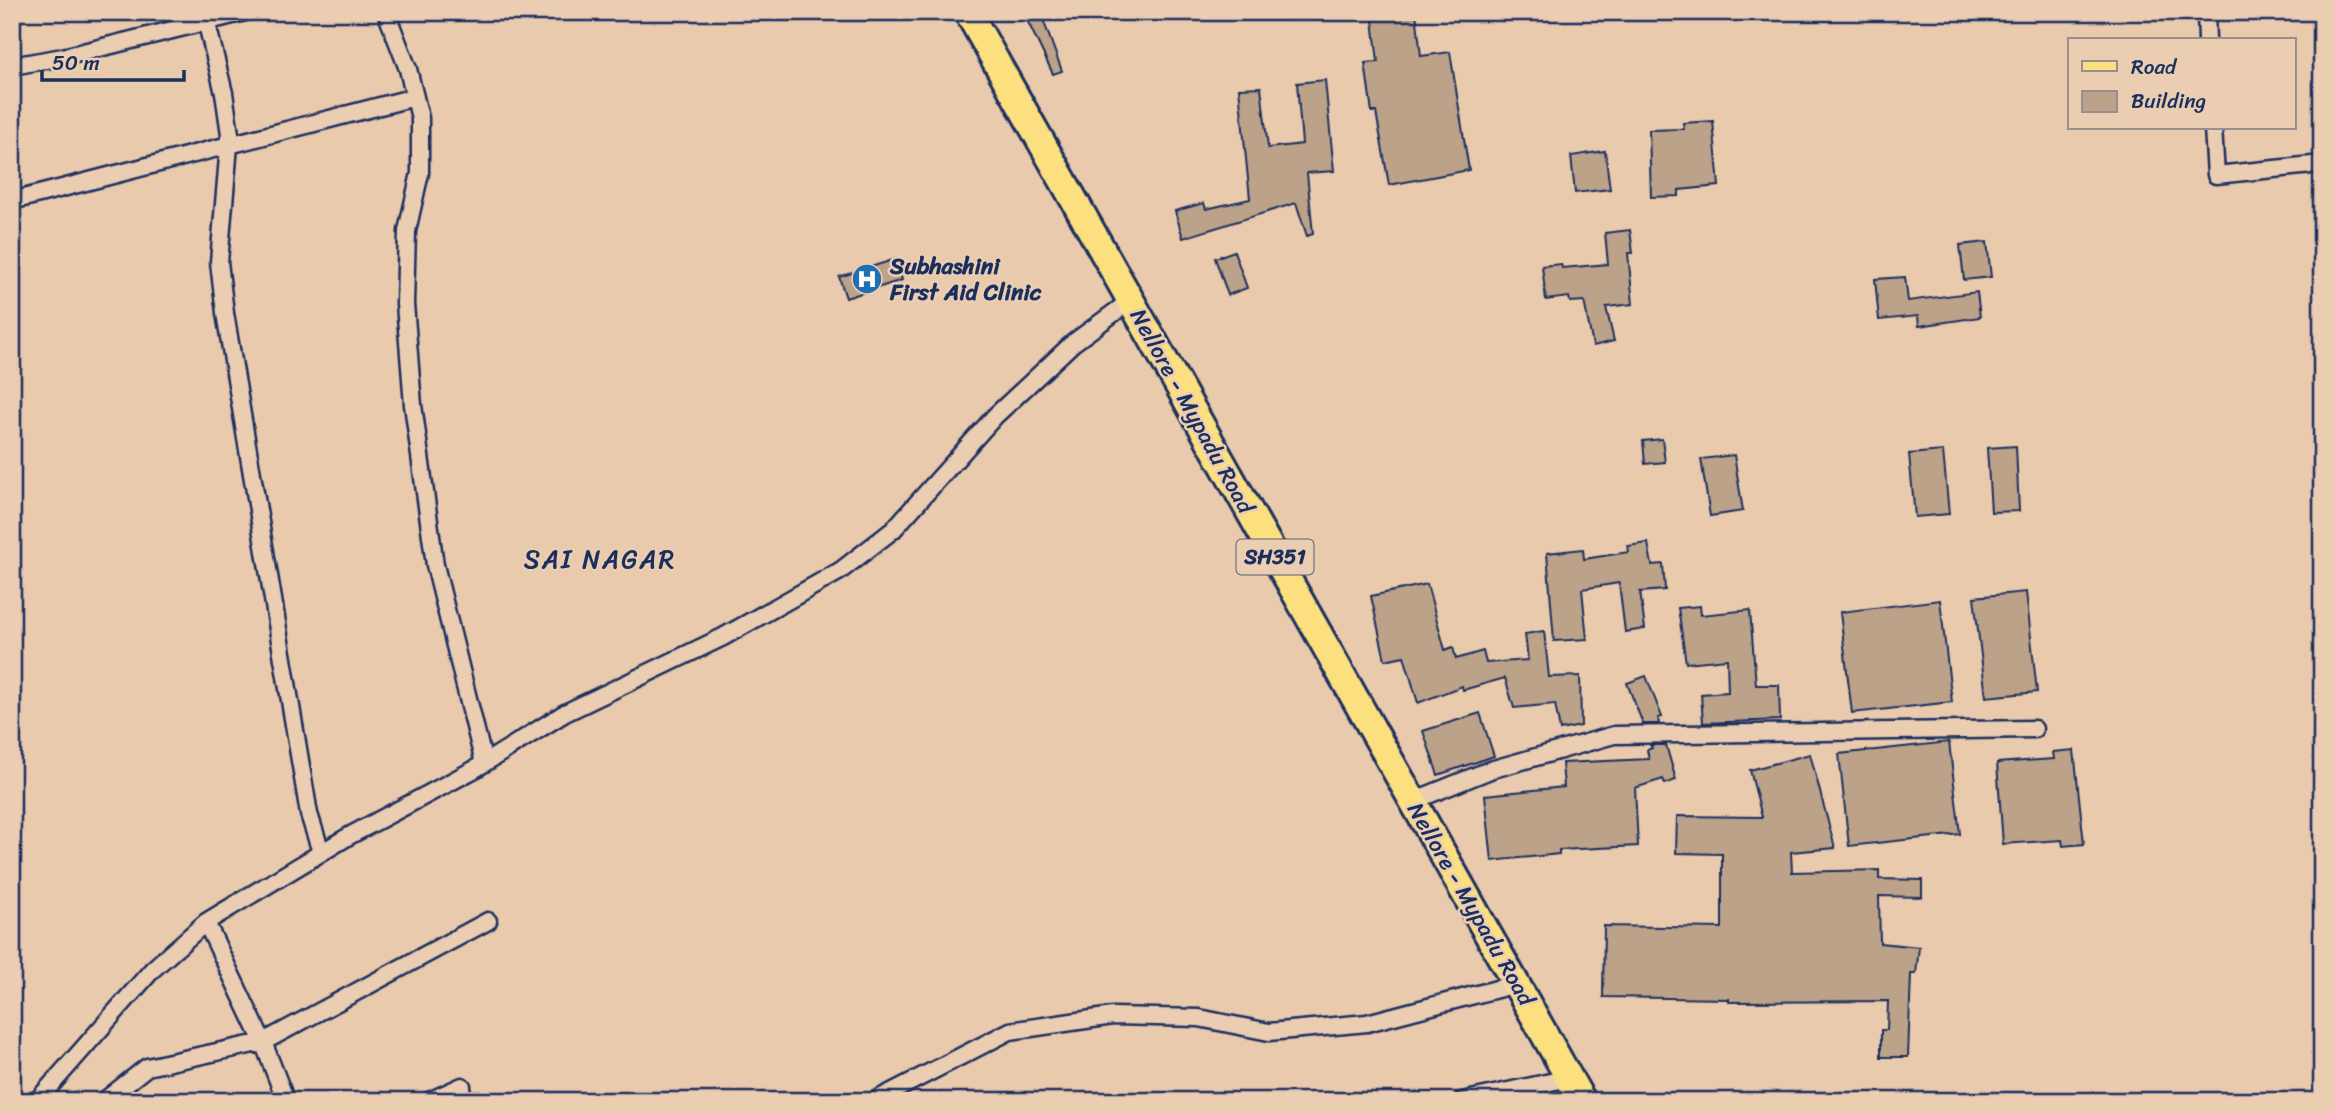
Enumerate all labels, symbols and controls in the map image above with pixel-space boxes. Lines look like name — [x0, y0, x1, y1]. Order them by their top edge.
scale bar — [42, 38, 184, 82]
legend — [2068, 38, 2296, 130]
text: 50 m — [52, 44, 100, 82]
text: Road — [2131, 48, 2178, 86]
text: Building — [2131, 82, 2207, 120]
place label: Subhashini First Aid Clinic — [889, 246, 1042, 313]
hospital icon: Subhashini First Aid Clinic — [850, 262, 884, 296]
street label: Nellore - Mypadu Road — [1118, 301, 1266, 523]
district label: SAI NAGAR — [524, 536, 676, 582]
road number: SH351 — [1236, 540, 1314, 574]
street label: Nellore - Mypadu Road — [1396, 794, 1547, 1015]

